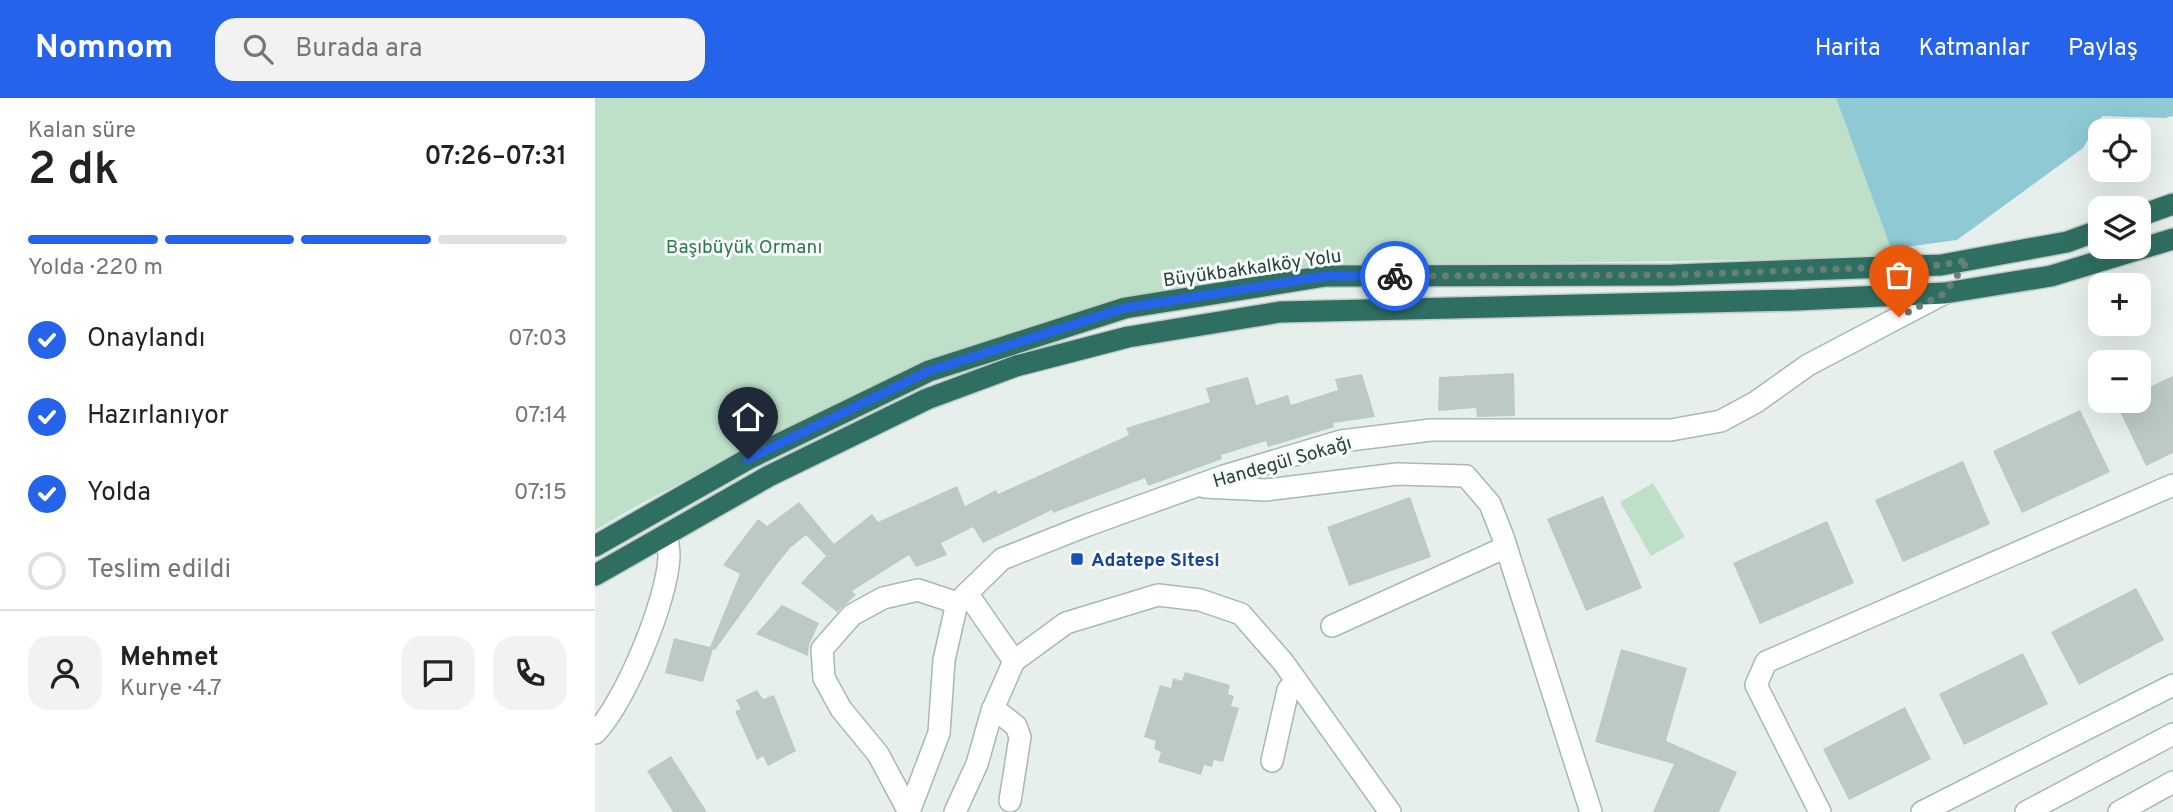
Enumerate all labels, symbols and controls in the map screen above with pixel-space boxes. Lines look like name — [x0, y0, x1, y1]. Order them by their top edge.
search box — [215, 18, 705, 81]
text: Nomnom — [35, 28, 173, 70]
icon: search — [239, 30, 277, 68]
text: Burada ara — [295, 33, 422, 66]
text: Harita — [1815, 34, 1881, 64]
text: Katmanlar — [1919, 34, 2030, 64]
text: Paylaş — [2068, 34, 2138, 64]
text: Kalan süre — [28, 117, 136, 146]
map controls — [2088, 119, 2151, 413]
button: locate — [2088, 119, 2151, 182]
text: 07:26–07:31 — [424, 141, 567, 174]
text: 2 dk — [28, 142, 119, 201]
button: layers — [2088, 196, 2151, 259]
park label: Başıbüyük Ormanı — [666, 236, 822, 260]
courier — [1360, 241, 1430, 311]
street label: Büyükbakkalköy Yolu — [1162, 245, 1343, 293]
pin — [1869, 245, 1929, 317]
text: Yolda · 220 m — [28, 254, 163, 283]
icon: bag — [1880, 256, 1918, 294]
icon: bike — [1376, 257, 1414, 295]
button: + — [2088, 273, 2151, 336]
icon: check — [28, 321, 66, 359]
text: Onaylandı — [87, 323, 205, 356]
text: 07:03 — [508, 325, 567, 354]
button: − — [2088, 350, 2151, 413]
pin — [718, 387, 778, 459]
icon: check — [28, 398, 66, 436]
icon: home — [729, 398, 767, 436]
text: Hazırlanıyor — [87, 400, 229, 433]
text: 07:14 — [514, 402, 567, 431]
street label: Handegül Sokağı — [1210, 432, 1355, 494]
icon: check — [28, 475, 66, 513]
text: Yolda — [87, 477, 151, 510]
text: 07:15 — [514, 479, 567, 508]
place label: Adatepe Sitesi — [1091, 549, 1220, 573]
marker: Adatepe Sitesi — [1069, 551, 1085, 567]
text: Teslim edildi — [87, 554, 231, 587]
button: person — [28, 636, 102, 710]
button: chat — [401, 636, 475, 710]
button: phone — [493, 636, 567, 710]
text: Mehmet — [120, 642, 219, 675]
text: Kurye · 4.7 — [120, 675, 222, 704]

